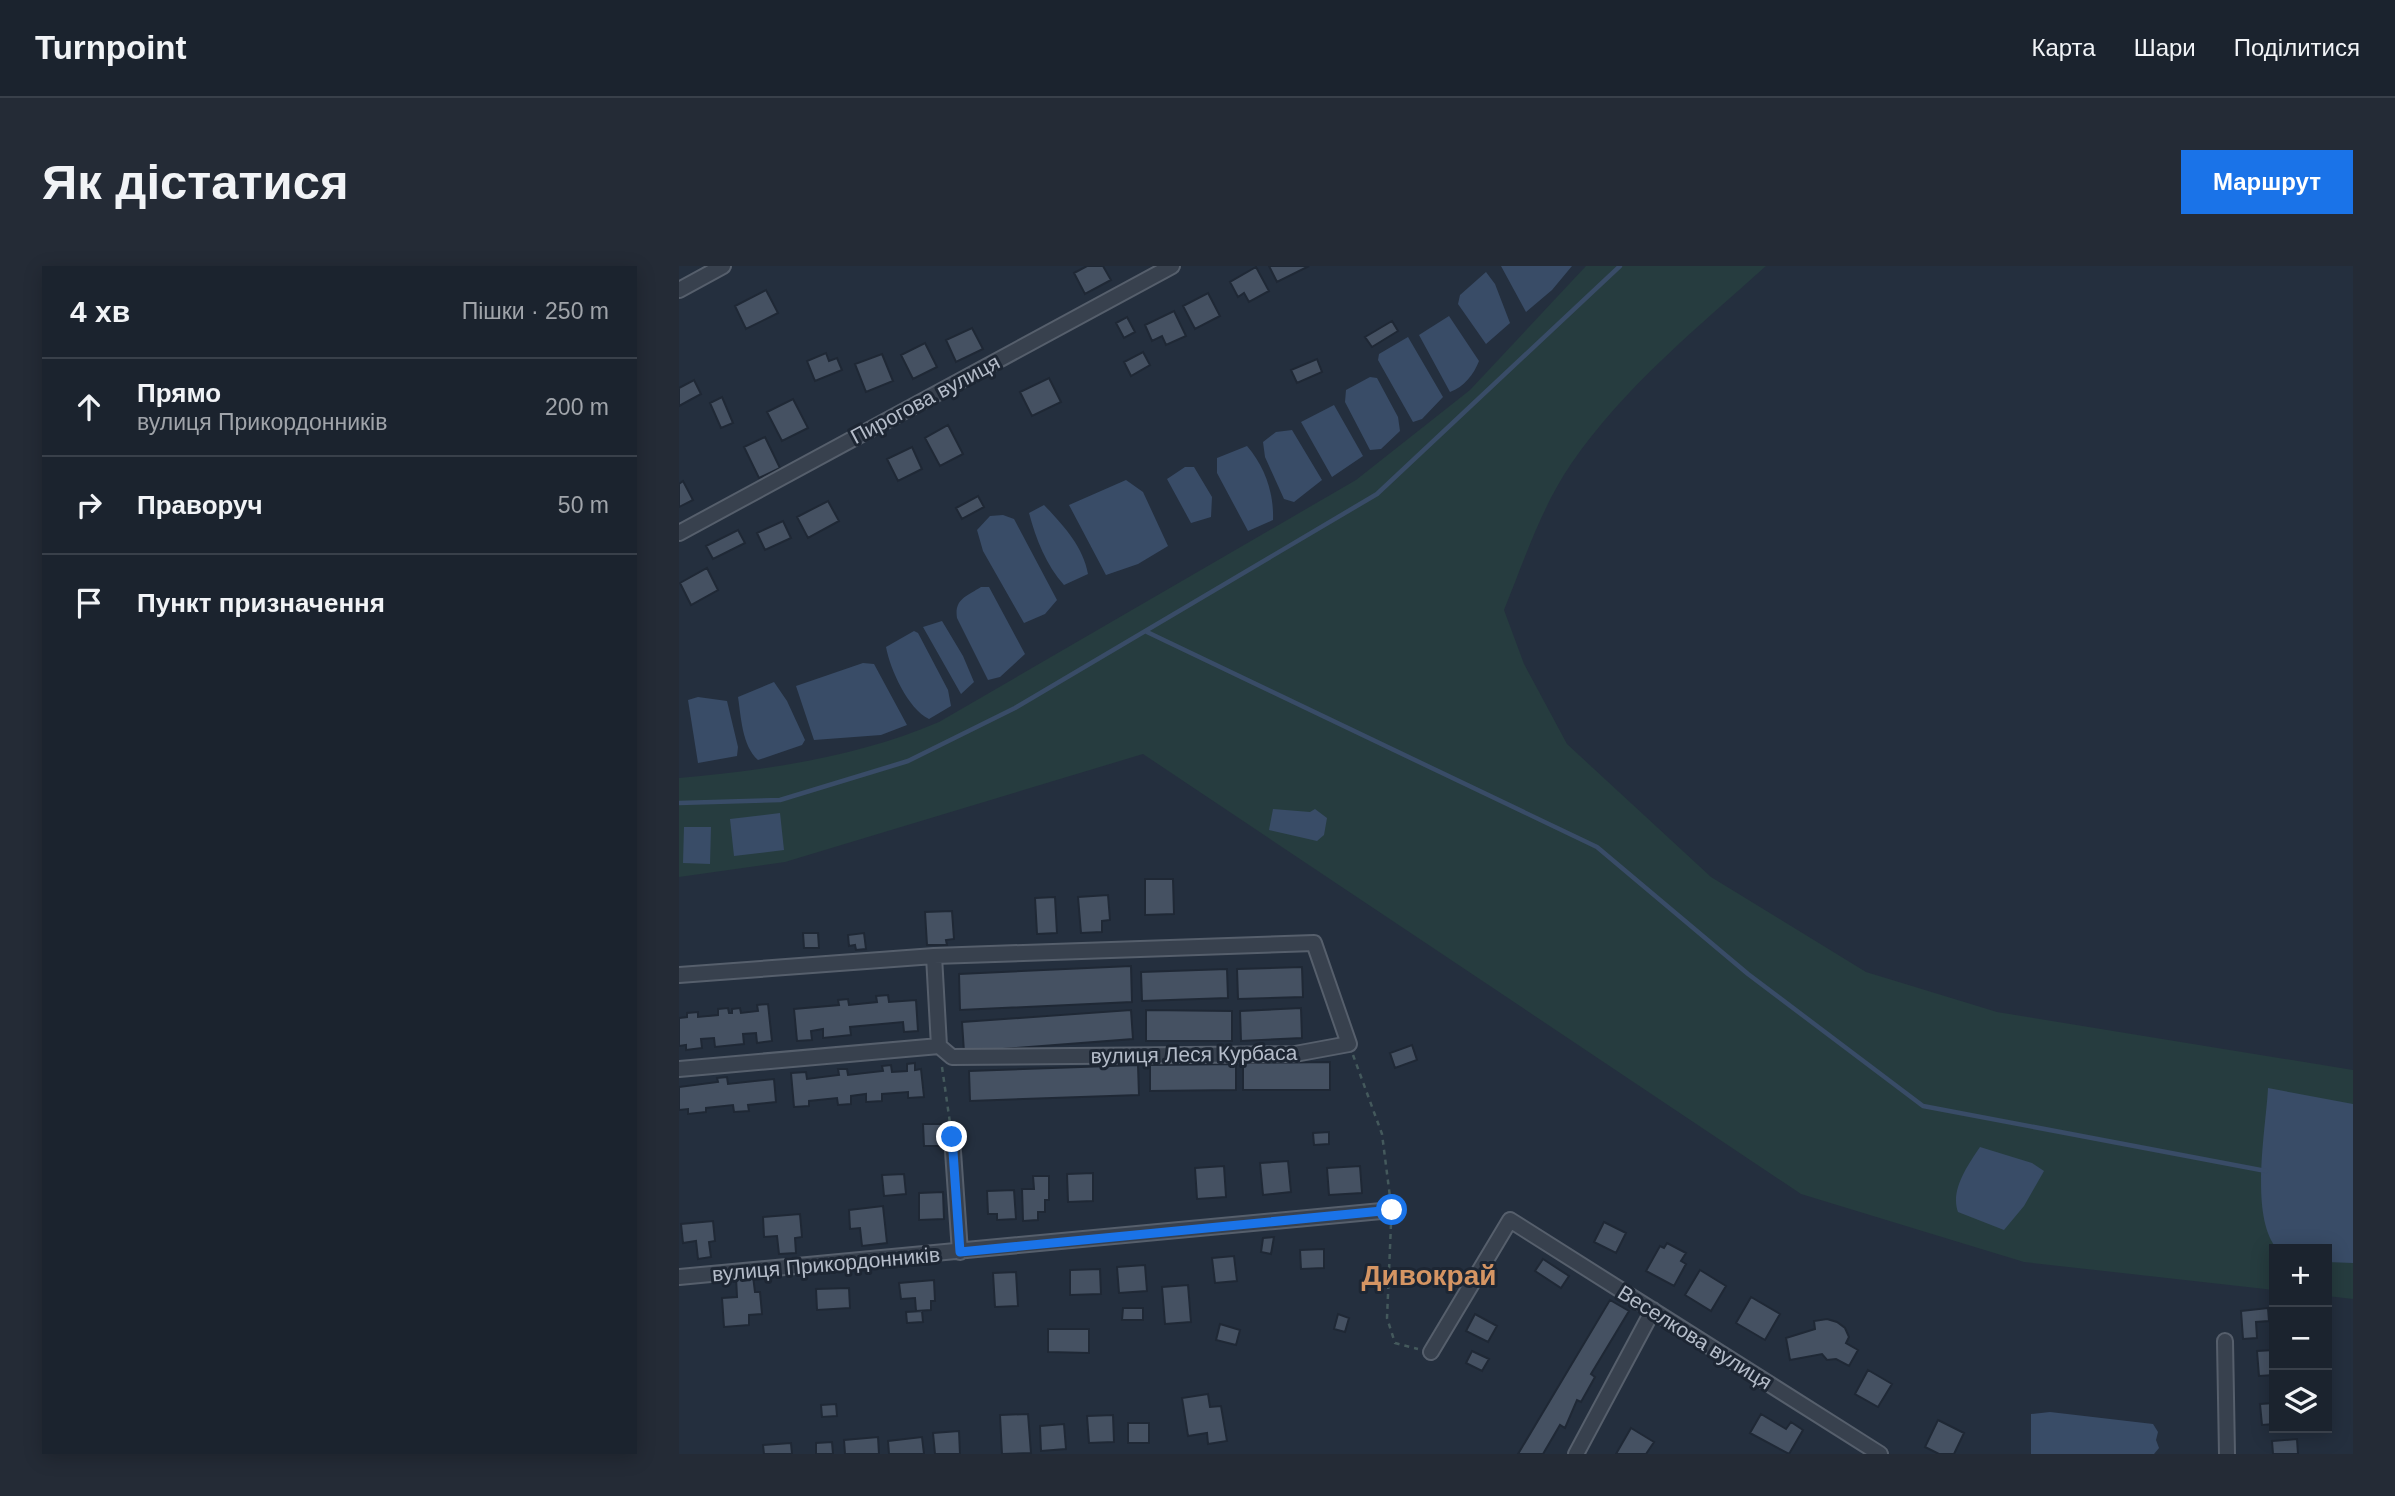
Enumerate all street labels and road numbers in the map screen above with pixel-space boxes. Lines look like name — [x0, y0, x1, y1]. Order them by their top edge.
street label: Пирогова вулиця — [846, 350, 1004, 448]
street label: вулиця Леся Курбаса — [1090, 1041, 1298, 1067]
street label: вулиця Прикордонників — [711, 1243, 941, 1285]
street label: Веселкова вулиця — [1614, 1280, 1776, 1394]

